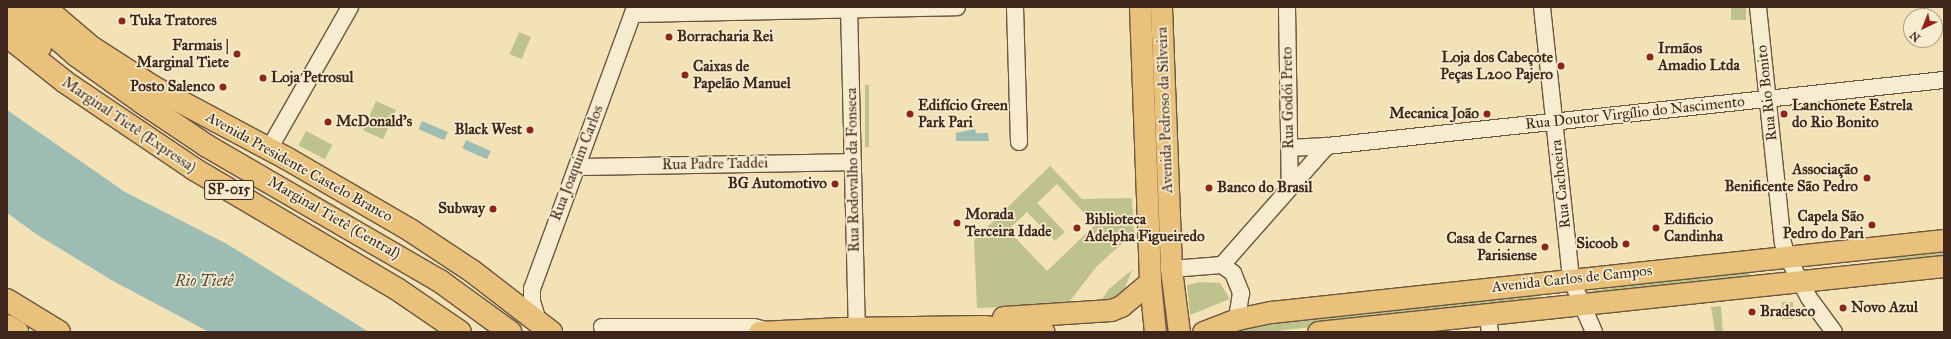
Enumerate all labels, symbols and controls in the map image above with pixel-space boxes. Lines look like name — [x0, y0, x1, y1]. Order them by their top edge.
north arrow — [1903, 8, 1943, 48]
place label: Tuka Tratores — [130, 12, 217, 30]
marker: Tuka Tratores — [117, 16, 127, 26]
street label: Avenida Pedroso da Silveira — [1153, 26, 1177, 194]
place label: Borracharia Rei — [677, 28, 773, 46]
text: N — [1907, 28, 1923, 44]
marker: Borracharia Rei — [664, 32, 674, 42]
place label: Farmais | Marginal Tiete — [137, 36, 229, 71]
place label: Irmãos Amadio Ltda — [1658, 39, 1740, 74]
street label: Rua Rio Bonito — [1753, 44, 1781, 142]
street label: Rua Godói Preto — [1278, 47, 1298, 149]
place label: Loja dos Cabeçote Peças L200 Pajero — [1440, 48, 1553, 83]
marker: Farmais | Marginal Tiete — [232, 49, 242, 59]
marker: Irmãos Amadio Ltda — [1645, 52, 1655, 62]
place label: Caixas de Papelão Manuel — [693, 57, 791, 92]
marker: Loja dos Cabeçote Peças L200 Pajero — [1556, 61, 1566, 71]
place label: Loja Petrosul — [271, 69, 353, 87]
marker: Caixas de Papelão Manuel — [680, 70, 690, 80]
street label: Marginal Tietê (Expressa) — [58, 73, 200, 177]
marker: Loja Petrosul — [258, 73, 268, 83]
place label: Posto Salenco — [130, 78, 215, 96]
marker: Posto Salenco — [218, 82, 228, 92]
street label: Rua Rodovalho da Fonseca — [843, 88, 863, 252]
street label: Rua Doutor Virgílio do Nascimento — [1524, 93, 1746, 133]
place label: Edifício Green Park Pari — [918, 96, 1008, 131]
place label: Lanchonete Estrela do Rio Bonito — [1792, 96, 1913, 131]
street label: Rua Joaquim Carlos — [547, 103, 607, 223]
place label: Mecanica João — [1389, 105, 1479, 123]
street label: Avenida Presidente Castelo Branco — [202, 108, 396, 226]
marker: Edifício Green Park Pari — [905, 109, 915, 119]
marker: Mecanica João — [1482, 109, 1492, 119]
marker: Lanchonete Estrela do Rio Bonito — [1779, 109, 1789, 119]
place label: McDonald's — [336, 113, 412, 131]
marker: McDonald's — [323, 117, 333, 127]
place label: Black West — [455, 121, 522, 139]
marker: Black West — [525, 125, 535, 135]
street label: Rua Cachoeira — [1547, 139, 1575, 229]
street label: Rua Padre Taddei — [662, 154, 768, 174]
place label: Associação Benificente São Pedro — [1724, 160, 1858, 195]
marker: Associação Benificente São Pedro — [1861, 172, 1873, 184]
street label: Marginal Tietê (Central) — [265, 173, 403, 263]
place label: BG Automotivo — [728, 175, 827, 193]
road number: SP-015 — [204, 178, 254, 202]
marker: BG Automotivo — [830, 179, 840, 189]
place label: Banco do Brasil — [1217, 179, 1313, 197]
marker: Banco do Brasil — [1204, 183, 1214, 193]
place label: Subway — [438, 200, 485, 218]
marker: Subway — [488, 204, 498, 214]
place label: Morada Terceira Idade — [965, 205, 1052, 240]
place label: Capela São Pedro do Pari — [1783, 207, 1864, 242]
place label: Biblioteca Adelpha Figueiredo — [1085, 210, 1205, 245]
place label: Edificio Candinha — [1664, 210, 1723, 245]
marker: Morada Terceira Idade — [952, 218, 962, 228]
marker: Capela São Pedro do Pari — [1867, 220, 1877, 230]
marker: Biblioteca Adelpha Figueiredo — [1072, 223, 1082, 233]
marker: Edificio Candinha — [1651, 223, 1661, 233]
place label: Casa de Carnes Parisiense — [1446, 229, 1537, 264]
place label: Sicoob — [1576, 235, 1618, 253]
marker: Sicoob — [1621, 239, 1631, 249]
marker: Casa de Carnes Parisiense — [1540, 242, 1550, 252]
street label: Avenida Carlos de Campos — [1491, 262, 1653, 296]
water label: Rio Tietê — [175, 271, 233, 291]
place label: Novo Azul — [1851, 299, 1918, 317]
place label: Bradesco — [1760, 303, 1815, 321]
marker: Novo Azul — [1838, 303, 1848, 313]
marker: Bradesco — [1747, 307, 1757, 317]

